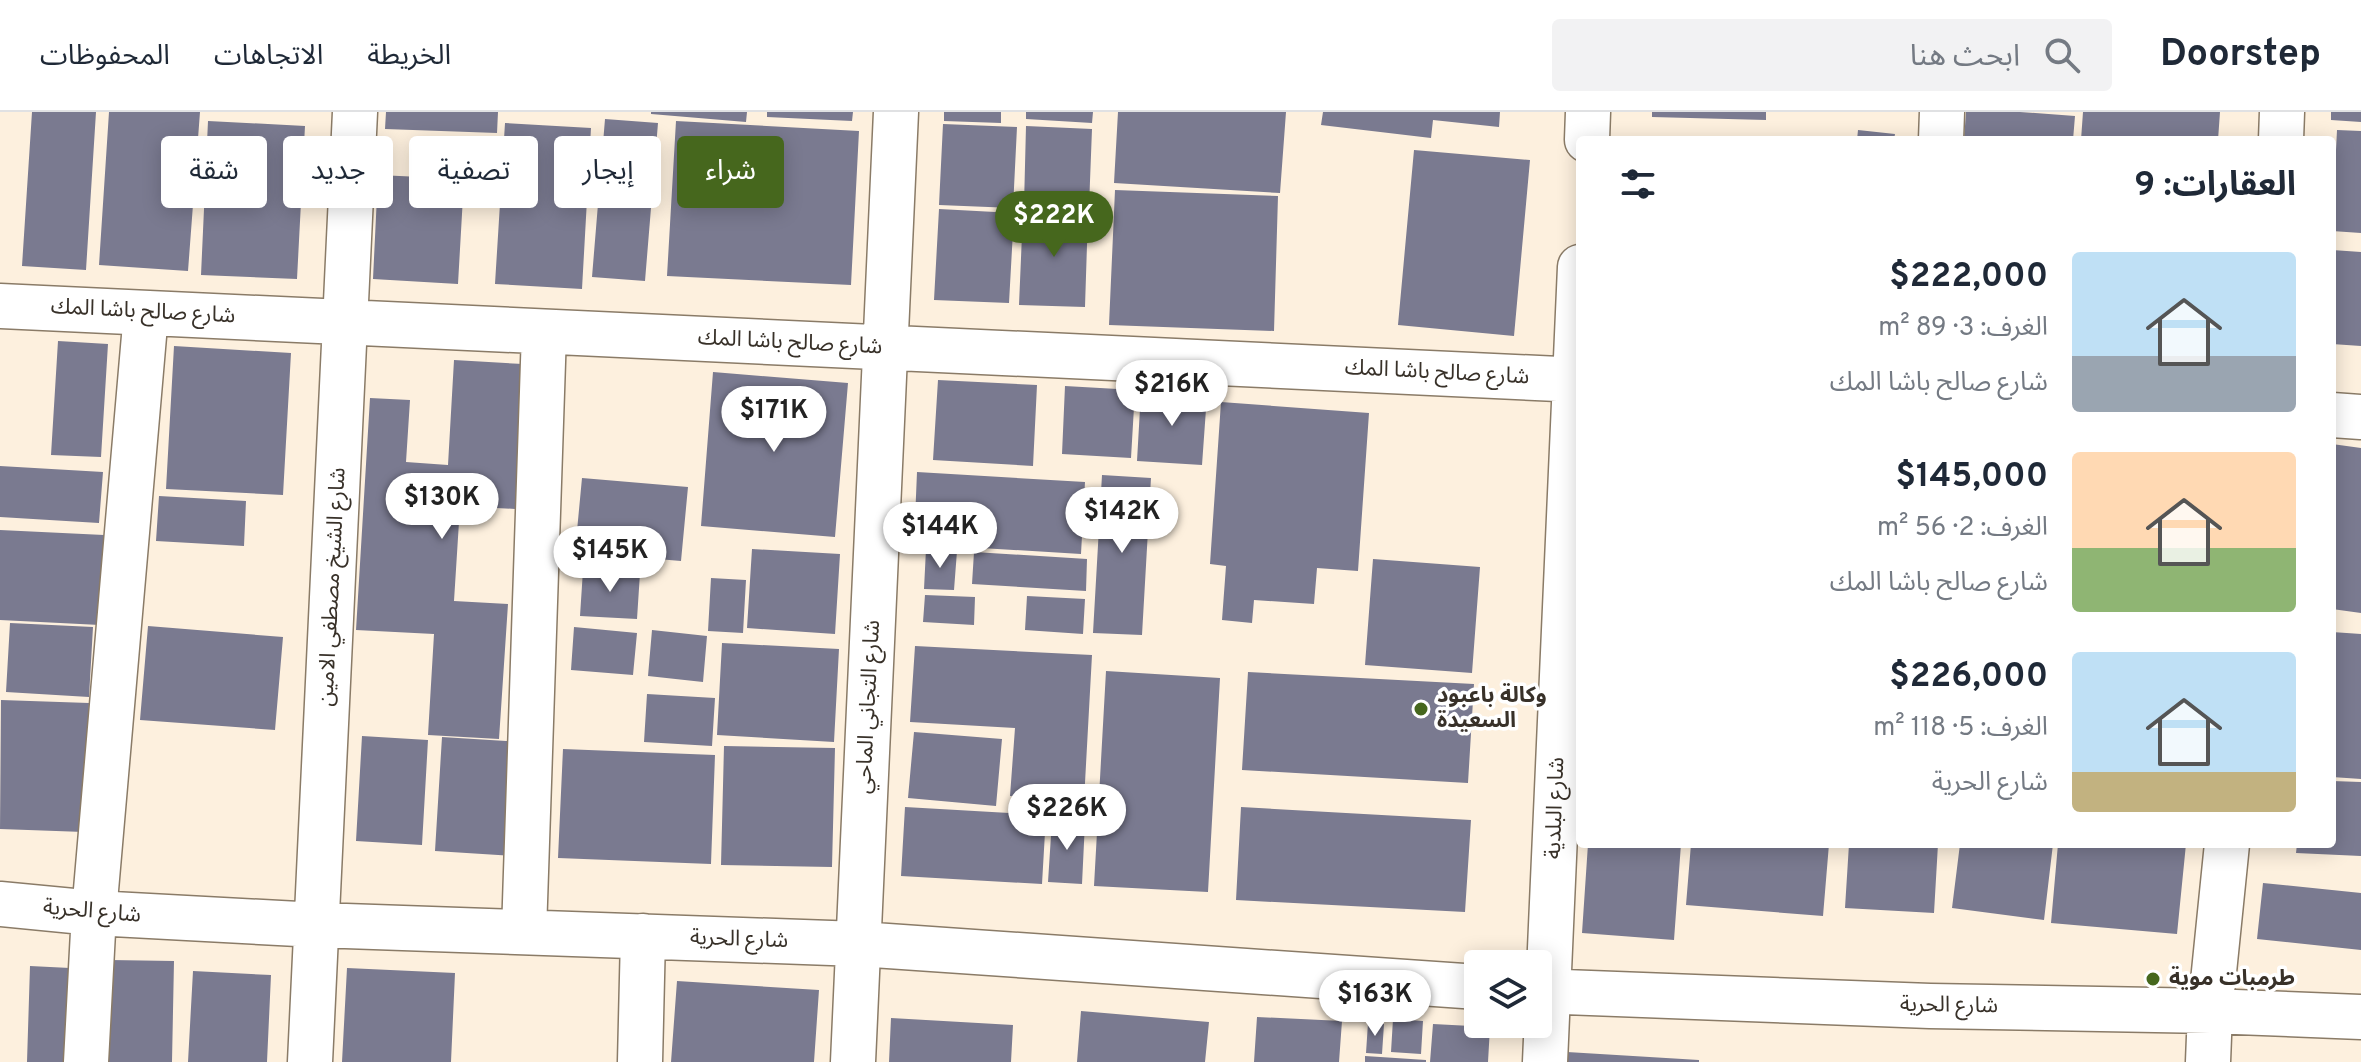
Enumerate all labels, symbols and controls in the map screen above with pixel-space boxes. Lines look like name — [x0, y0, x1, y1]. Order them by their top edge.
search box — [1552, 19, 2112, 91]
text: Doorstep — [2160, 31, 2321, 80]
icon: search — [2040, 33, 2084, 77]
text: المحفوظات — [40, 39, 170, 75]
text: الاتجاهات — [214, 39, 323, 75]
text: الخريطة — [367, 39, 451, 75]
text: ابحث هنا — [1910, 39, 2020, 76]
chip: شقة — [161, 136, 267, 208]
chip: جديد — [283, 136, 393, 208]
chip: تصفية — [409, 136, 538, 208]
chip: إيجار — [554, 136, 661, 208]
chip: شراء — [677, 136, 784, 208]
icon: filters — [1616, 162, 1660, 206]
text: العقارات: 9 — [2134, 165, 2296, 208]
pin: $222K — [998, 191, 1110, 259]
text: $222K — [1013, 200, 1095, 233]
text: $222,000 — [1889, 256, 2048, 299]
icon: home — [2136, 284, 2232, 380]
street label: شارع صالح باشا المك — [50, 294, 236, 331]
text: الغرف: 3 · 89 m² — [1878, 312, 2048, 345]
street label: شارع صالح باشا المك — [697, 325, 883, 362]
street label: شارع صالح باشا المك — [1344, 355, 1530, 392]
pin: $216K — [1116, 360, 1228, 428]
text: شارع صالح باشا المك — [1830, 367, 2048, 400]
text: $216K — [1134, 369, 1210, 402]
pin: $171K — [718, 386, 830, 454]
text: $171K — [739, 395, 809, 428]
text: $145,000 — [1895, 456, 2048, 499]
street label: شارع الشيخ مصطفي الامين — [313, 467, 354, 707]
pin: $130K — [386, 473, 498, 541]
text: $130K — [404, 482, 480, 515]
icon: home — [2136, 484, 2232, 580]
pin: $142K — [1066, 487, 1178, 555]
text: $142K — [1083, 496, 1161, 529]
pin: $144K — [884, 502, 996, 570]
text: $144K — [901, 511, 979, 544]
text: الغرف: 2 · 56 m² — [1877, 512, 2048, 545]
pin: $145K — [554, 526, 666, 594]
text: $145K — [571, 535, 649, 568]
text: شارع صالح باشا المك — [1830, 567, 2048, 600]
street label: شارع التجاني الماحي — [851, 619, 888, 795]
text: $226,000 — [1889, 656, 2048, 699]
place label: وكالة باعبود السعيدة — [1437, 682, 1547, 735]
icon: home — [2136, 684, 2232, 780]
marker: وكالة باعبود السعيدة — [1412, 700, 1430, 718]
text: الغرف: 5 · 118 m² — [1873, 712, 2048, 745]
street label: شارع البلدية — [1541, 756, 1572, 860]
text: شارع الحرية — [1932, 767, 2048, 800]
pin: $226K — [1011, 784, 1123, 852]
text: $226K — [1026, 793, 1108, 826]
street label: شارع الحرية — [42, 894, 142, 931]
street label: شارع الحرية — [689, 925, 789, 956]
map controls — [1464, 950, 1552, 1038]
button: layers — [1464, 950, 1552, 1038]
place label: طرمبات موية — [2169, 965, 2295, 993]
pin: $163K — [1319, 970, 1431, 1038]
marker: طرمبات موية — [2144, 970, 2162, 988]
text: $163K — [1337, 979, 1413, 1012]
street label: شارع الحرية — [1900, 992, 1998, 1021]

